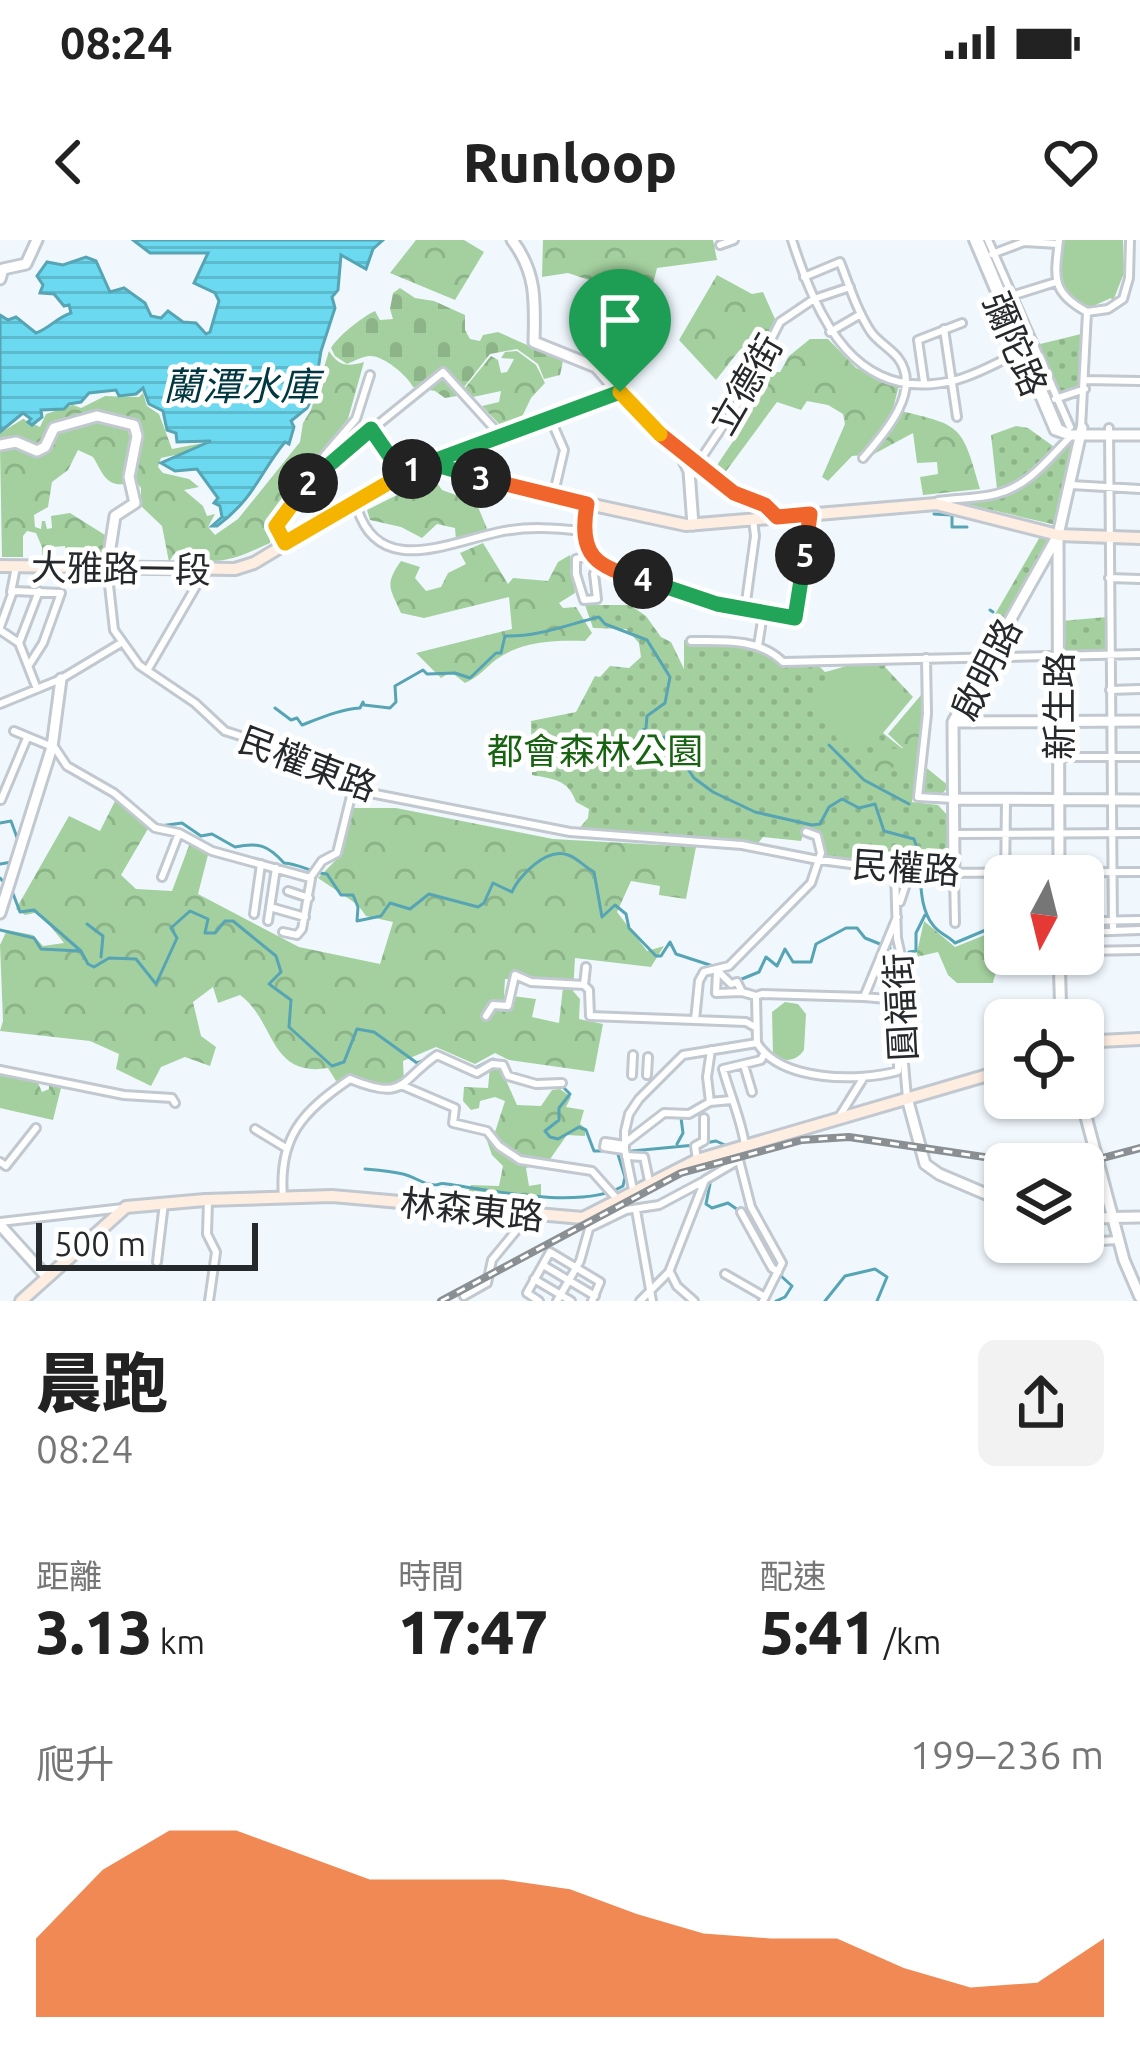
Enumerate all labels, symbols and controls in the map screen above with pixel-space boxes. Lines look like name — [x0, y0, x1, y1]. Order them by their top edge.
text: 08:24 — [60, 17, 173, 68]
icon: back — [36, 129, 102, 195]
icon: heart — [1038, 129, 1104, 195]
text: Runloop — [463, 132, 677, 192]
pin — [569, 269, 671, 392]
street label: 彌陀路 — [976, 286, 1056, 402]
icon: arrive — [587, 287, 653, 353]
street label: 立德街 — [700, 327, 790, 441]
water label: 蘭潭水庫 — [163, 364, 325, 407]
pin: 1 — [382, 439, 442, 499]
pin: 3 — [451, 448, 511, 508]
text: 1 — [403, 450, 421, 487]
pin: 2 — [278, 453, 338, 513]
text: 3 — [472, 459, 490, 496]
text: 2 — [299, 464, 317, 501]
pin: 5 — [775, 525, 835, 585]
text: 5 — [796, 536, 814, 573]
street label: 大雅路一段 — [31, 546, 211, 590]
pin: 4 — [613, 549, 673, 609]
text: 4 — [634, 560, 652, 597]
street label: 啟明路 — [943, 612, 1029, 726]
street label: 新生路 — [1038, 652, 1079, 760]
street label: 民權東路 — [233, 718, 383, 808]
park label: 都會森林公園 — [487, 730, 703, 771]
street label: 民權路 — [851, 843, 961, 891]
north arrow — [984, 855, 1104, 975]
map controls — [984, 855, 1104, 1263]
street label: 圓福街 — [877, 952, 923, 1062]
button: locate — [984, 999, 1104, 1119]
button: layers — [984, 1143, 1104, 1263]
street label: 林森東路 — [398, 1181, 546, 1237]
scale bar — [36, 1217, 258, 1270]
text: 500 m — [54, 1225, 146, 1262]
button: share — [978, 1340, 1104, 1466]
text: 晨跑 — [36, 1345, 168, 1419]
text: 08:24 — [36, 1427, 134, 1470]
text: 距離 — [36, 1557, 102, 1594]
text: 時間 — [398, 1557, 464, 1594]
text: 配速 — [760, 1557, 826, 1594]
text: 3.13 — [36, 1598, 152, 1665]
text: 17:47 — [398, 1598, 548, 1665]
text: 5:41 — [760, 1598, 876, 1665]
text: km — [152, 1623, 205, 1660]
text: /km — [876, 1623, 941, 1660]
text: 199–236 m — [910, 1733, 1104, 1776]
text: 爬升 — [36, 1742, 114, 1785]

